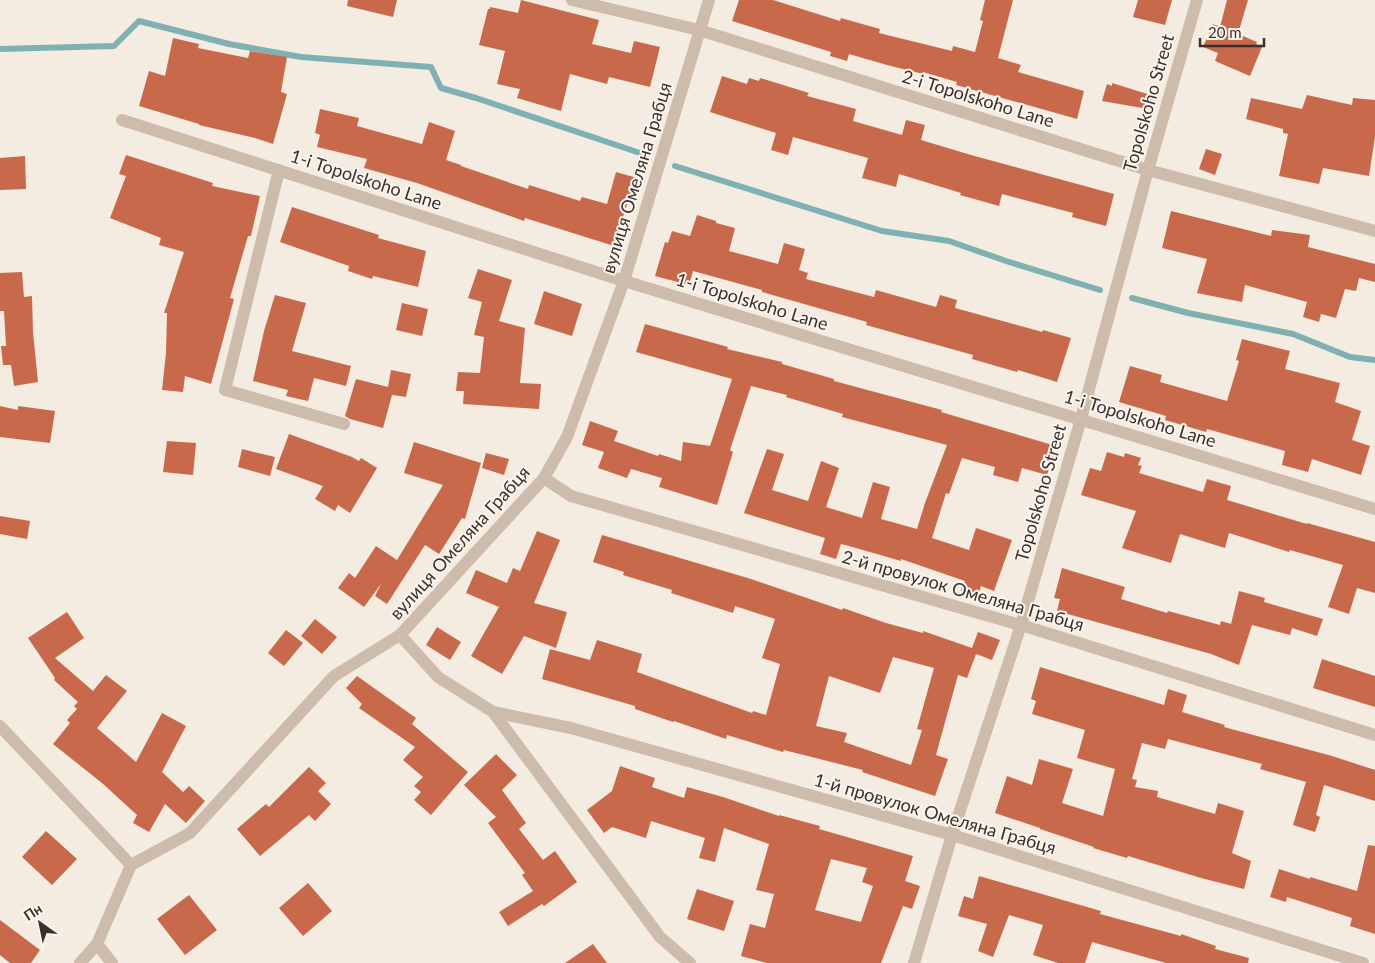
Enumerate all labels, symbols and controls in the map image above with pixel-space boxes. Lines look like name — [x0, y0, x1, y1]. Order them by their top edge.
scale bar — [1200, 15, 1264, 47]
text: 20 m — [1208, 23, 1242, 41]
street label: Topolskoho Street — [1118, 31, 1178, 174]
street label: 2-i Topolskoho Lane — [900, 64, 1057, 132]
street label: вулиця Омеляна Грабця — [596, 79, 676, 276]
street label: 1-i Topolskoho Lane — [288, 144, 445, 214]
street label: 1-i Topolskoho Lane — [674, 267, 831, 335]
street label: 1-i Topolskoho Lane — [1062, 384, 1219, 452]
street label: Topolskoho Street — [1010, 421, 1070, 564]
street label: вулиця Омеляна Грабця — [385, 461, 534, 624]
street label: 2-й провулок Омеляна Грабця — [840, 545, 1087, 635]
street label: 1-й провулок Омеляна Грабця — [812, 768, 1059, 858]
north arrow — [15, 898, 65, 948]
text: Пн — [20, 900, 45, 924]

